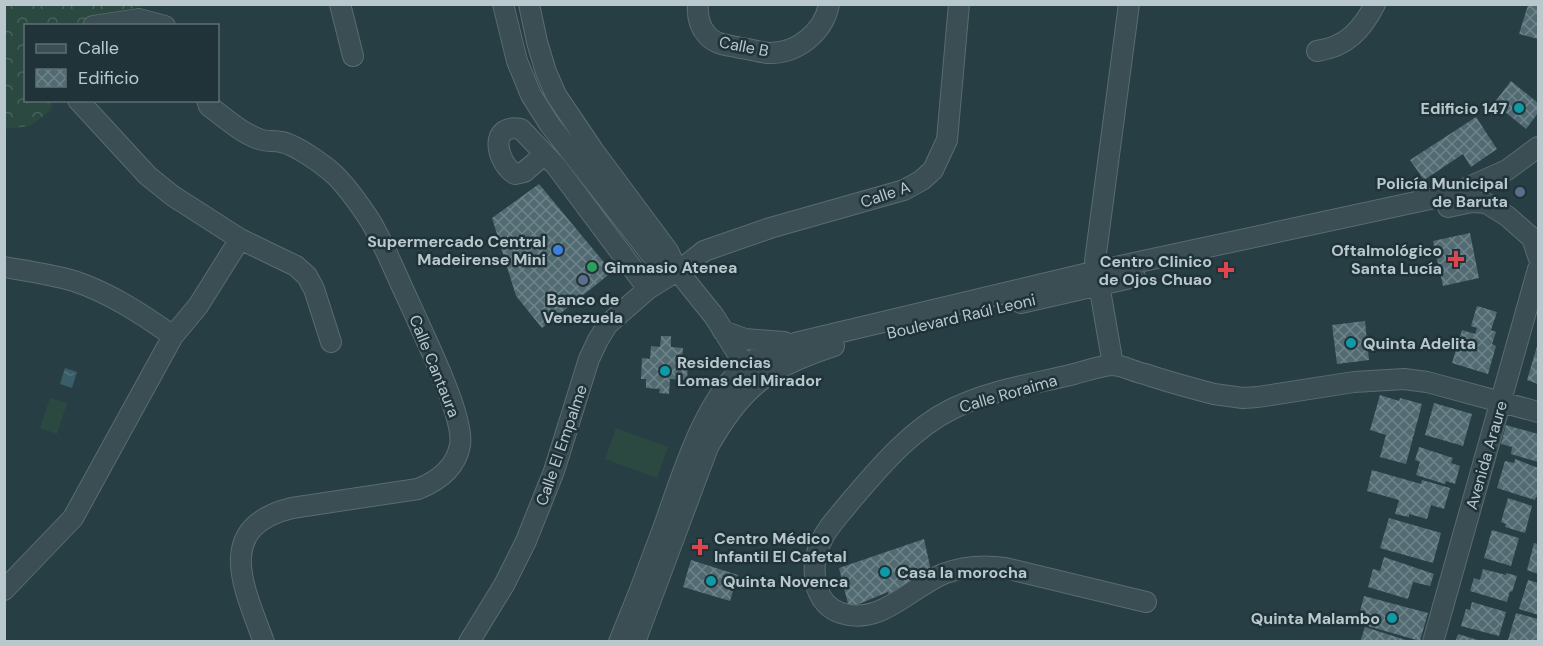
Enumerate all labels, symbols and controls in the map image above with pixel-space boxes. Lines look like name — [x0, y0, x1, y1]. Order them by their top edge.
legend — [24, 24, 219, 102]
street label: Calle B — [717, 31, 771, 62]
text: Calle — [78, 36, 119, 60]
text: Edificio — [78, 66, 139, 90]
place label: Edificio 147 — [1421, 98, 1507, 119]
marker: Edificio 147 — [1512, 101, 1526, 115]
place label: Policía Municipal de Baruta — [1377, 173, 1508, 212]
street label: Calle A — [858, 176, 913, 213]
marker: Policía Municipal de Baruta — [1513, 185, 1527, 199]
place label: Supermercado Central Madeirense Mini — [367, 231, 546, 270]
place label: Oftalmológico Santa Lucía — [1331, 240, 1442, 279]
marker: Supermercado Central Madeirense Mini — [551, 243, 565, 257]
marker: Oftalmológico Santa Lucía — [1447, 250, 1465, 268]
place label: Centro Clinico de Ojos Chuao — [1098, 251, 1212, 290]
place label: Gimnasio Atenea — [604, 257, 737, 278]
marker: Gimnasio Atenea — [585, 260, 599, 274]
marker: Centro Clinico de Ojos Chuao — [1217, 261, 1235, 279]
marker: Banco de Venezuela — [576, 273, 590, 287]
place label: Banco de Venezuela — [543, 289, 623, 328]
street label: Boulevard Raúl Leoni — [885, 289, 1038, 344]
street label: Calle Cantaura — [404, 312, 465, 421]
place label: Quinta Adelita — [1363, 333, 1476, 354]
marker: Quinta Adelita — [1344, 336, 1358, 350]
place label: Residencias Lomas del Mirador — [677, 352, 822, 391]
marker: Residencias Lomas del Mirador — [658, 364, 672, 378]
street label: Calle Roraima — [957, 370, 1059, 417]
street label: Calle El Empalme — [531, 382, 592, 508]
street label: Avenida Araure — [1461, 398, 1512, 512]
place label: Centro Médico Infantil El Cafetal — [714, 528, 847, 567]
marker: Centro Médico Infantil El Cafetal — [691, 538, 709, 556]
place label: Casa la morocha — [897, 562, 1027, 583]
marker: Casa la morocha — [878, 565, 892, 579]
place label: Quinta Novenca — [723, 571, 848, 592]
marker: Quinta Novenca — [704, 574, 718, 588]
place label: Quinta Malambo — [1251, 608, 1380, 629]
marker: Quinta Malambo — [1385, 611, 1399, 625]

